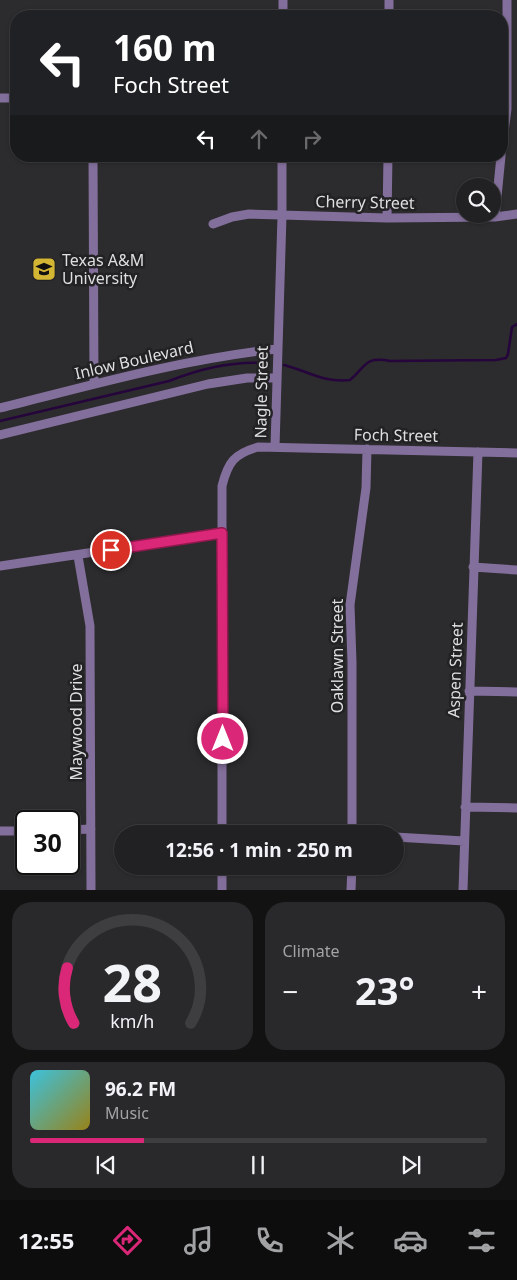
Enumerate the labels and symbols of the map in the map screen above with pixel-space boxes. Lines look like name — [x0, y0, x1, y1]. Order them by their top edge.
street label: Cherry Street — [315, 190, 415, 214]
place label: Texas A&M University — [62, 249, 144, 289]
school or university icon: Texas A&M University — [31, 256, 57, 282]
street label: Inlow Boulevard — [72, 336, 196, 384]
street label: Nagle Street — [249, 345, 273, 439]
street label: Foch Street — [354, 423, 439, 447]
pin — [90, 529, 132, 571]
street label: Oaklawn Street — [326, 599, 348, 713]
street label: Aspen Street — [442, 622, 468, 718]
street label: Maywood Drive — [65, 663, 87, 781]
position arrow — [196, 712, 248, 764]
speed limit sign: 30 — [15, 810, 80, 875]

